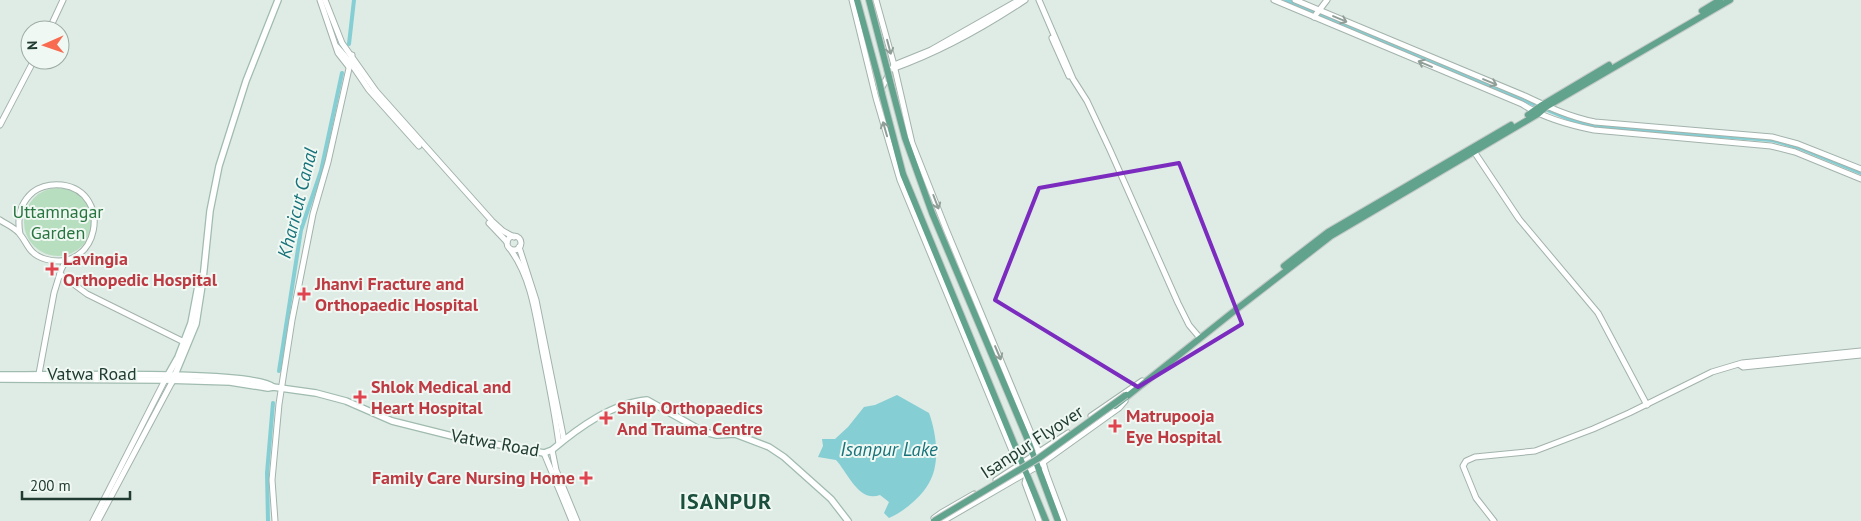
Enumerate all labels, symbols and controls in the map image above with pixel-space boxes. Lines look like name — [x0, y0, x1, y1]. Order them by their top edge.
one-way arrow — [1332, 15, 1347, 24]
north arrow — [20, 20, 70, 70]
one-way arrow — [885, 39, 894, 55]
text: N — [23, 41, 41, 50]
one-way arrow — [1418, 58, 1433, 68]
one-way arrow — [1482, 77, 1497, 87]
one-way arrow — [879, 121, 889, 137]
water label: Kharicut Canal — [272, 145, 322, 261]
one-way arrow — [931, 194, 941, 209]
park label: Uttamnagar Garden — [13, 200, 103, 244]
place label: Lavingia Orthopedic Hospital — [63, 247, 218, 291]
marker: Lavingia Orthopedic Hospital — [45, 262, 59, 276]
place label: Jhanvi Fracture and Orthopaedic Hospital — [314, 272, 479, 316]
marker: Jhanvi Fracture and Orthopaedic Hospital — [297, 287, 311, 301]
one-way arrow — [994, 345, 1003, 360]
street label: Vatwa Road — [46, 362, 137, 385]
place label: Shlok Medical and Heart Hospital — [371, 375, 511, 419]
marker: Shlok Medical and Heart Hospital — [353, 390, 367, 404]
place label: Shilp Orthopaedics And Trauma Centre — [617, 396, 763, 440]
street label: Isanpur Flyover — [976, 400, 1087, 483]
place label: Matrupooja Eye Hospital — [1126, 404, 1222, 448]
marker: Shilp Orthopaedics And Trauma Centre — [599, 411, 613, 425]
marker: Matrupooja Eye Hospital — [1108, 419, 1122, 433]
street label: Vatwa Road — [448, 423, 541, 462]
water label: Isanpur Lake — [840, 437, 938, 461]
place label: Family Care Nursing Home — [372, 466, 575, 489]
scale bar — [22, 468, 130, 500]
marker: Family Care Nursing Home — [579, 471, 593, 485]
text: 200 m — [30, 476, 71, 495]
district label: ISANPUR — [680, 487, 772, 515]

